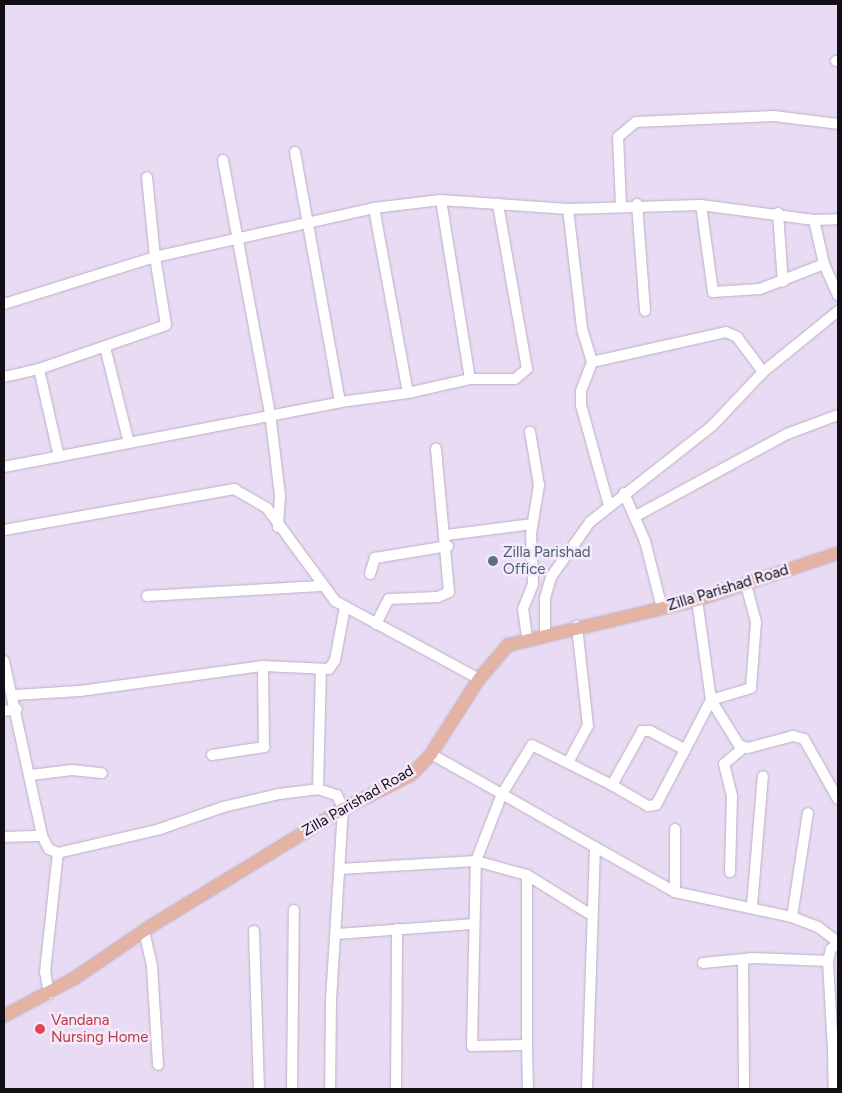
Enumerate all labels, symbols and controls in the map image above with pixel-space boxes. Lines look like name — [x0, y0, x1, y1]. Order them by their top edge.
place label: Zilla Parishad Office — [503, 543, 591, 578]
marker: Zilla Parishad Office — [487, 555, 499, 567]
street label: Zilla Parishad Road — [665, 561, 791, 615]
street label: Zilla Parishad Road — [299, 762, 417, 840]
place label: Vandana Nursing Home — [51, 1011, 148, 1046]
marker: Vandana Nursing Home — [33, 1022, 47, 1036]

